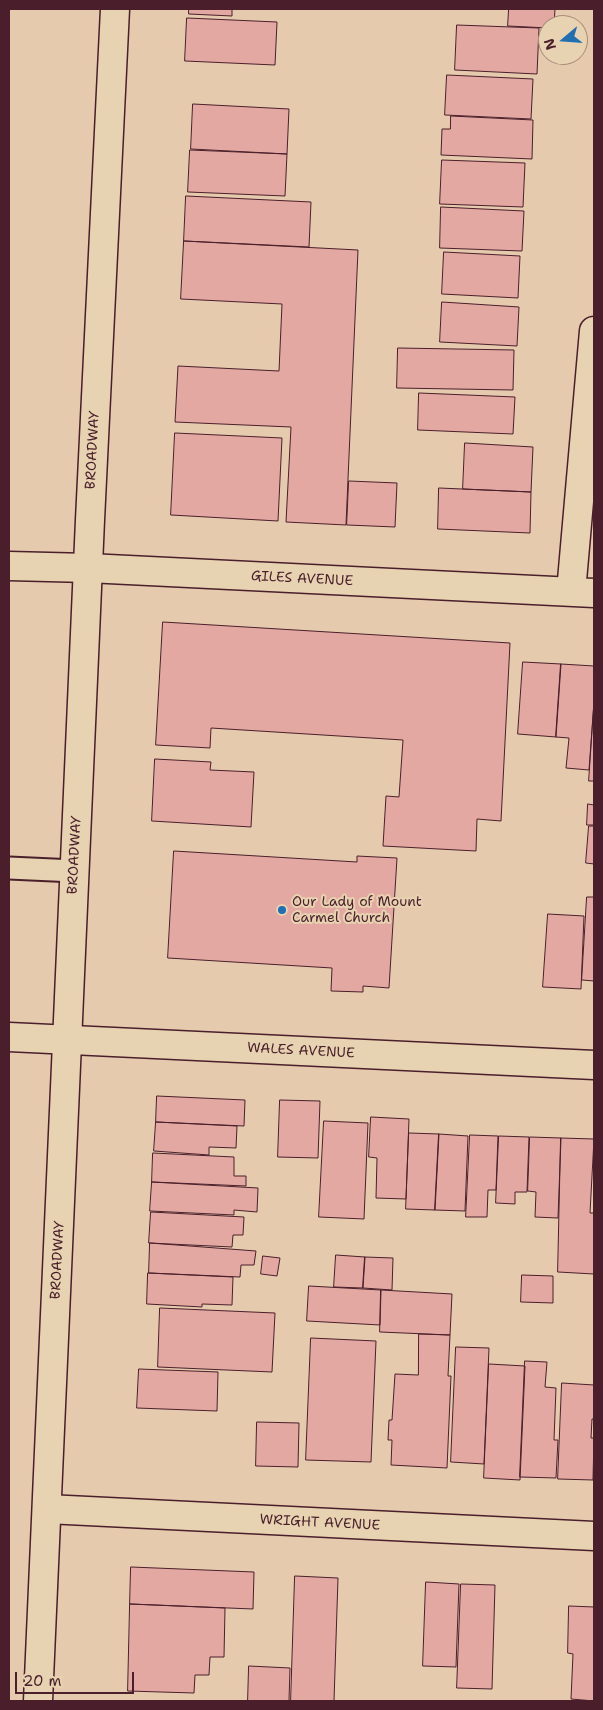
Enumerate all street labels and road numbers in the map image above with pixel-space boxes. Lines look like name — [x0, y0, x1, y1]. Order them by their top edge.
street label: BROADWAY — [83, 410, 103, 490]
street label: GILES AVENUE — [250, 568, 354, 590]
street label: BROADWAY — [65, 815, 85, 895]
street label: WALES AVENUE — [247, 1040, 355, 1062]
street label: BROADWAY — [48, 1220, 68, 1300]
street label: WRIGHT AVENUE — [259, 1511, 381, 1535]

